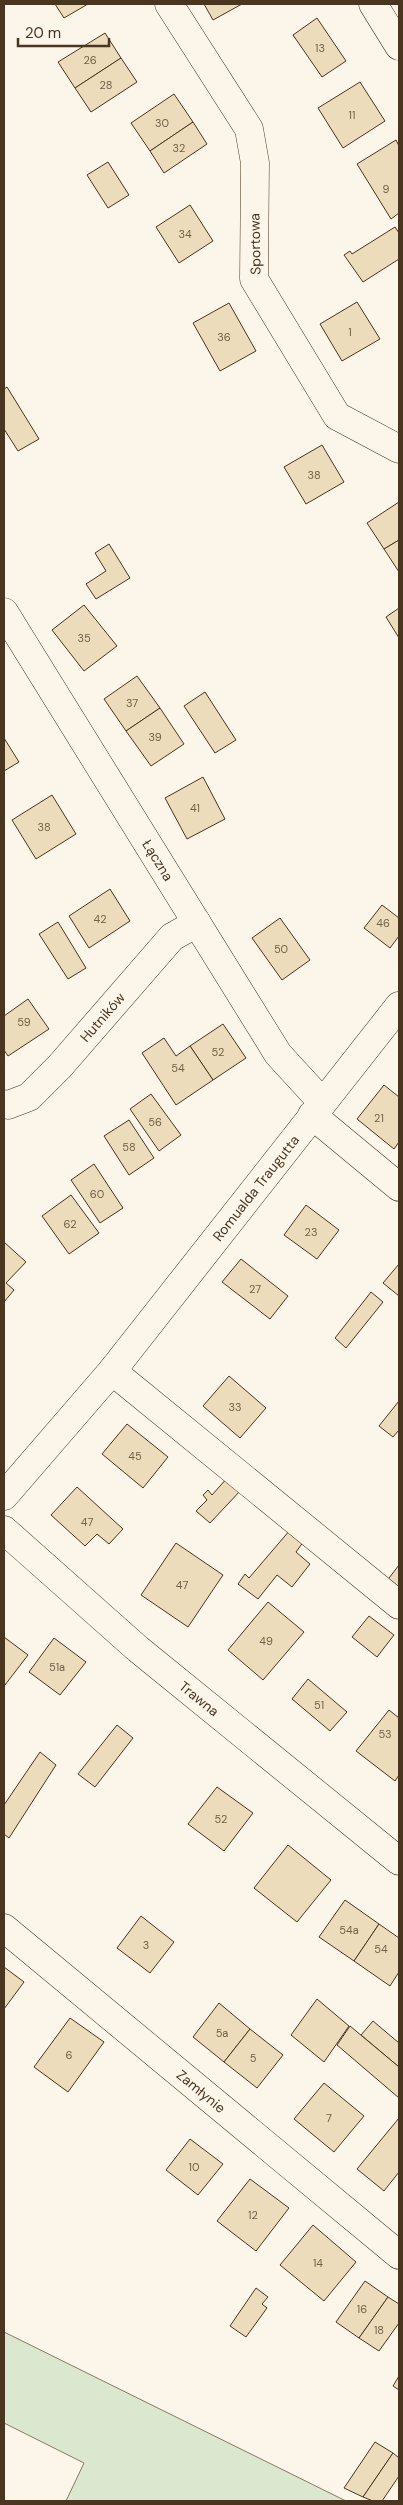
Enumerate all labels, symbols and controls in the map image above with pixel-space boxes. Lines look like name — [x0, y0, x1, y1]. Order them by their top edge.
scale bar — [18, 15, 109, 47]
text: 20 m — [25, 23, 61, 43]
house number: 13 — [315, 41, 325, 55]
house number: 26 — [83, 53, 97, 67]
house number: 28 — [100, 78, 112, 92]
house number: 11 — [349, 108, 355, 122]
house number: 30 — [155, 116, 169, 130]
house number: 32 — [173, 141, 185, 155]
house number: 9 — [383, 182, 390, 196]
street label: Sportowa — [245, 213, 265, 275]
house number: 34 — [178, 227, 192, 241]
house number: 1 — [348, 325, 352, 339]
house number: 36 — [217, 330, 231, 344]
house number: 38 — [307, 468, 321, 482]
house number: 35 — [77, 631, 91, 645]
house number: 37 — [126, 696, 138, 710]
house number: 39 — [148, 730, 162, 744]
house number: 41 — [190, 801, 200, 815]
house number: 38 — [37, 820, 51, 834]
street label: Łączna — [138, 836, 177, 884]
house number: 42 — [93, 912, 107, 926]
house number: 46 — [376, 916, 390, 930]
house number: 50 — [274, 942, 288, 956]
street label: Hutników — [76, 989, 129, 1046]
house number: 59 — [17, 1015, 31, 1029]
house number: 52 — [212, 1045, 224, 1059]
house number: 54 — [171, 1061, 185, 1075]
house number: 21 — [374, 1111, 384, 1125]
house number: 56 — [148, 1115, 162, 1129]
street label: Romualda Traugutta — [209, 1131, 303, 1245]
house number: 58 — [122, 1140, 136, 1154]
house number: 60 — [90, 1187, 104, 1201]
house number: 62 — [64, 1217, 76, 1231]
house number: 23 — [305, 1225, 317, 1239]
house number: 27 — [249, 1282, 261, 1296]
house number: 33 — [228, 1400, 242, 1414]
house number: 45 — [128, 1449, 142, 1463]
house number: 47 — [81, 1515, 93, 1529]
house number: 47 — [176, 1578, 188, 1592]
house number: 49 — [259, 1634, 273, 1648]
house number: 51a — [49, 1660, 65, 1674]
street label: Trawna — [176, 1677, 223, 1720]
house number: 51 — [314, 1698, 324, 1712]
house number: 53 — [378, 1727, 392, 1741]
house number: 52 — [215, 1812, 227, 1826]
house number: 54a — [339, 1923, 359, 1937]
house number: 3 — [143, 1938, 149, 1952]
house number: 54 — [374, 1942, 388, 1956]
house number: 5a — [216, 2026, 228, 2040]
house number: 6 — [66, 2048, 73, 2062]
house number: 5 — [250, 2051, 257, 2065]
street label: Zamłynie — [173, 2066, 229, 2117]
house number: 7 — [326, 2111, 332, 2125]
house number: 10 — [189, 2160, 199, 2174]
house number: 12 — [248, 2208, 258, 2222]
house number: 14 — [313, 2256, 323, 2270]
house number: 16 — [357, 2302, 367, 2316]
house number: 18 — [374, 2323, 384, 2337]

